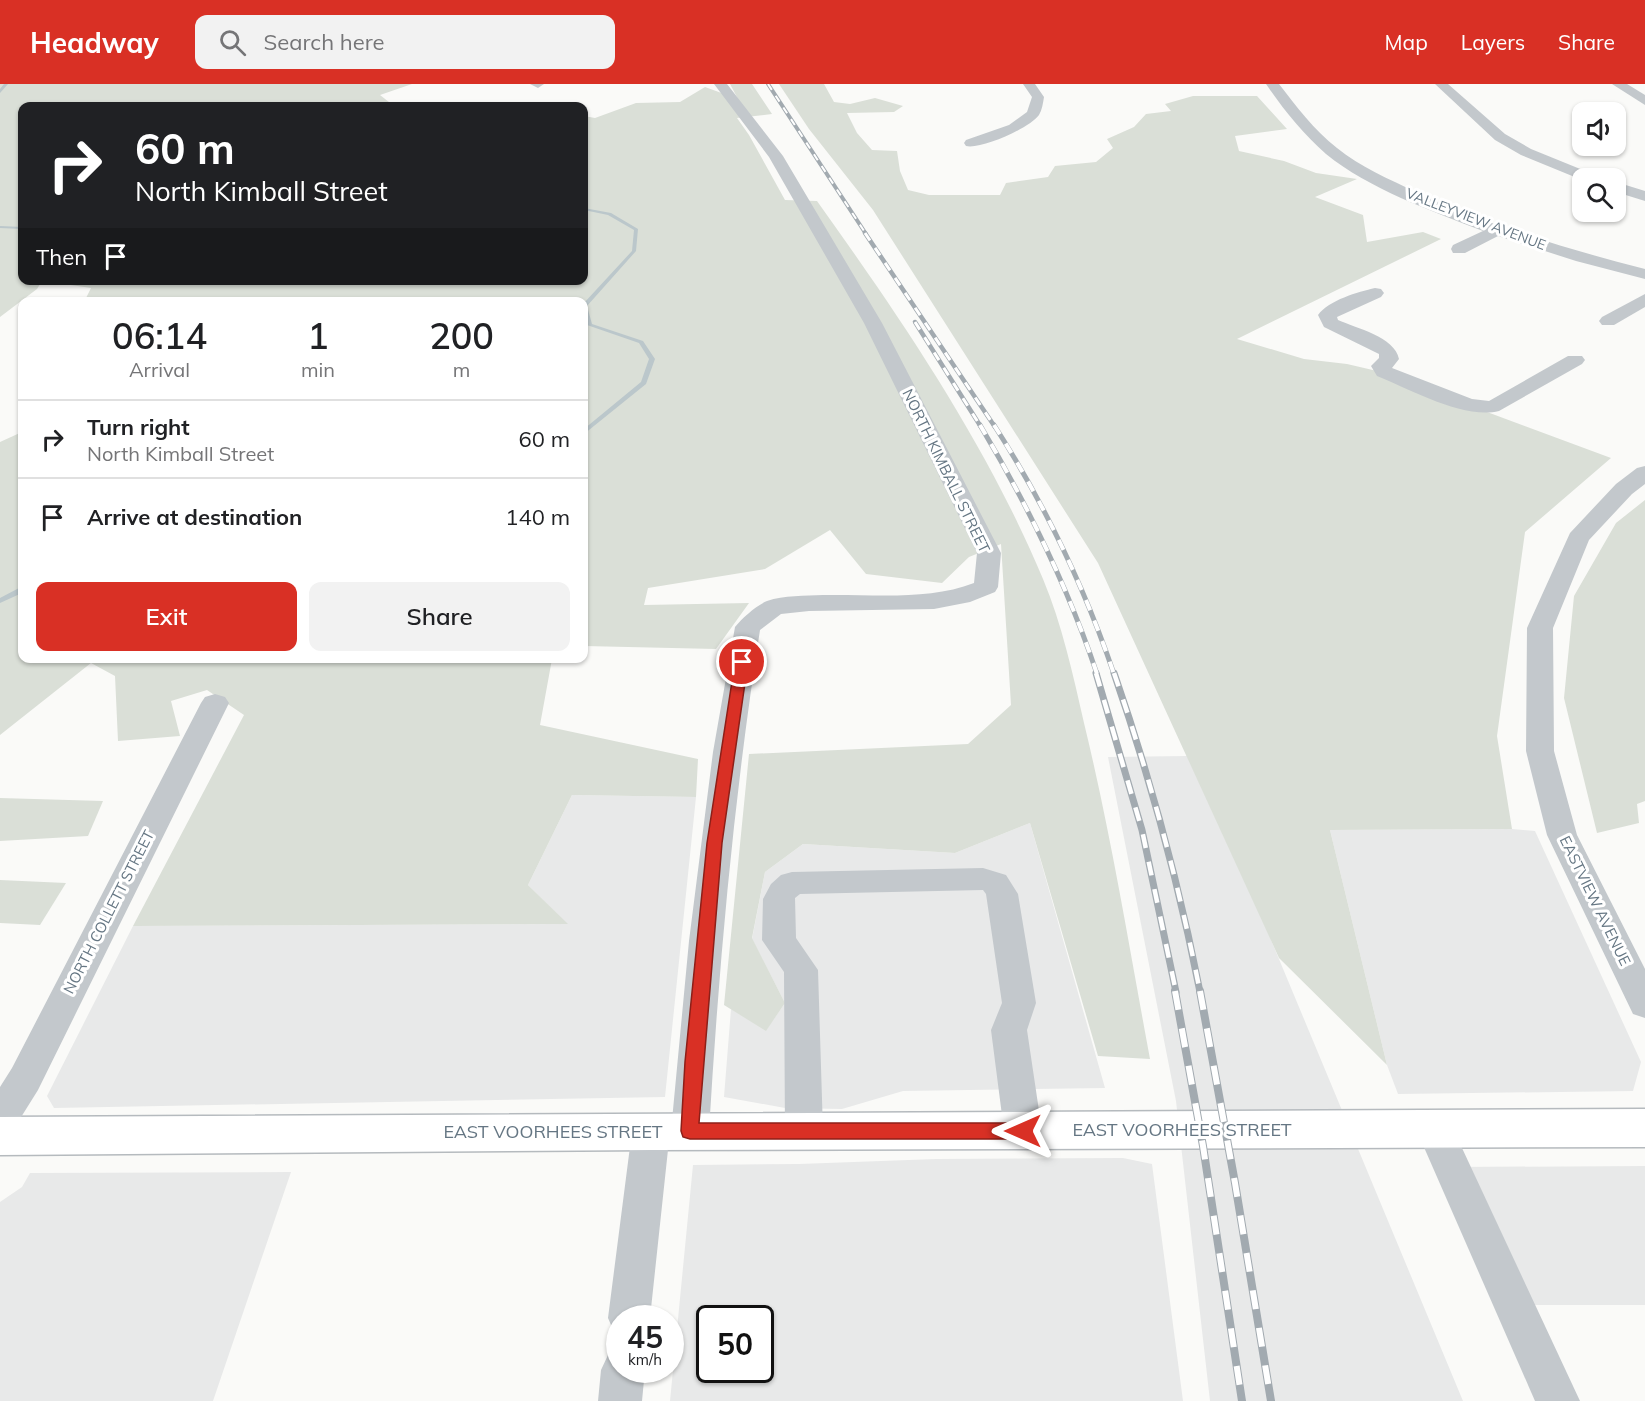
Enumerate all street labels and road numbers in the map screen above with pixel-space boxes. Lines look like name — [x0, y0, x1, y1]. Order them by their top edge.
street label: VALLEYVIEW AVENUE — [1403, 184, 1549, 254]
street label: NORTH KIMBALL STREET — [898, 386, 994, 556]
street label: NORTH COLLETT STREET — [59, 827, 158, 997]
street label: EASTVIEW AVENUE — [1556, 833, 1635, 969]
street label: EAST VOORHEES STREET — [1072, 1118, 1292, 1141]
street label: EAST VOORHEES STREET — [443, 1120, 663, 1143]

